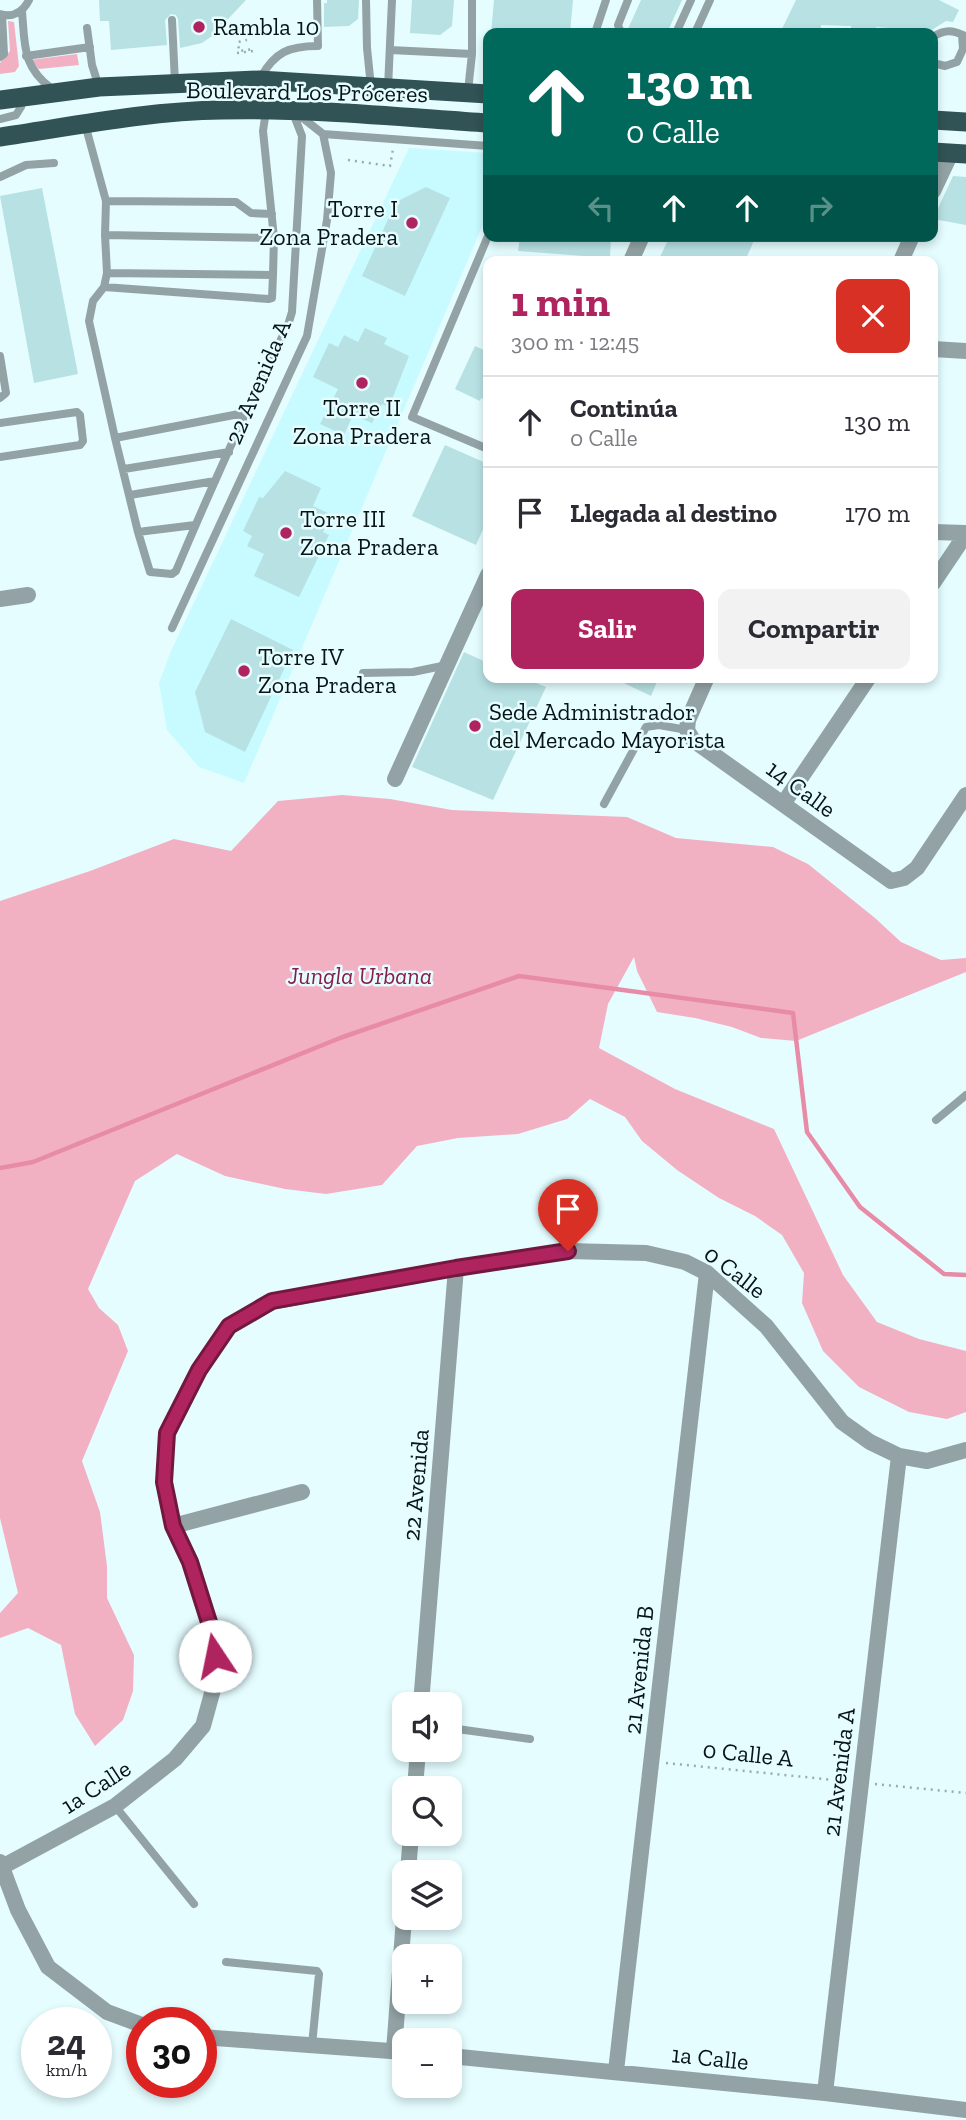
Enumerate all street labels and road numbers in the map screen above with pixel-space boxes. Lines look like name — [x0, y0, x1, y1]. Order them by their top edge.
street label: Boulevard Los Próceres — [186, 75, 428, 108]
street label: 22 Avenida A — [218, 315, 297, 448]
street label: 14 Calle — [761, 754, 842, 823]
street label: 0 Calle — [699, 1239, 772, 1305]
street label: 22 Avenida — [396, 1427, 435, 1542]
street label: 21 Avenida B — [617, 1604, 660, 1736]
street label: 21 Avenida A — [816, 1706, 861, 1838]
street label: 0 Calle A — [701, 1734, 795, 1773]
street label: 1a Calle — [55, 1753, 136, 1820]
street label: 1a Calle — [670, 2039, 750, 2076]

